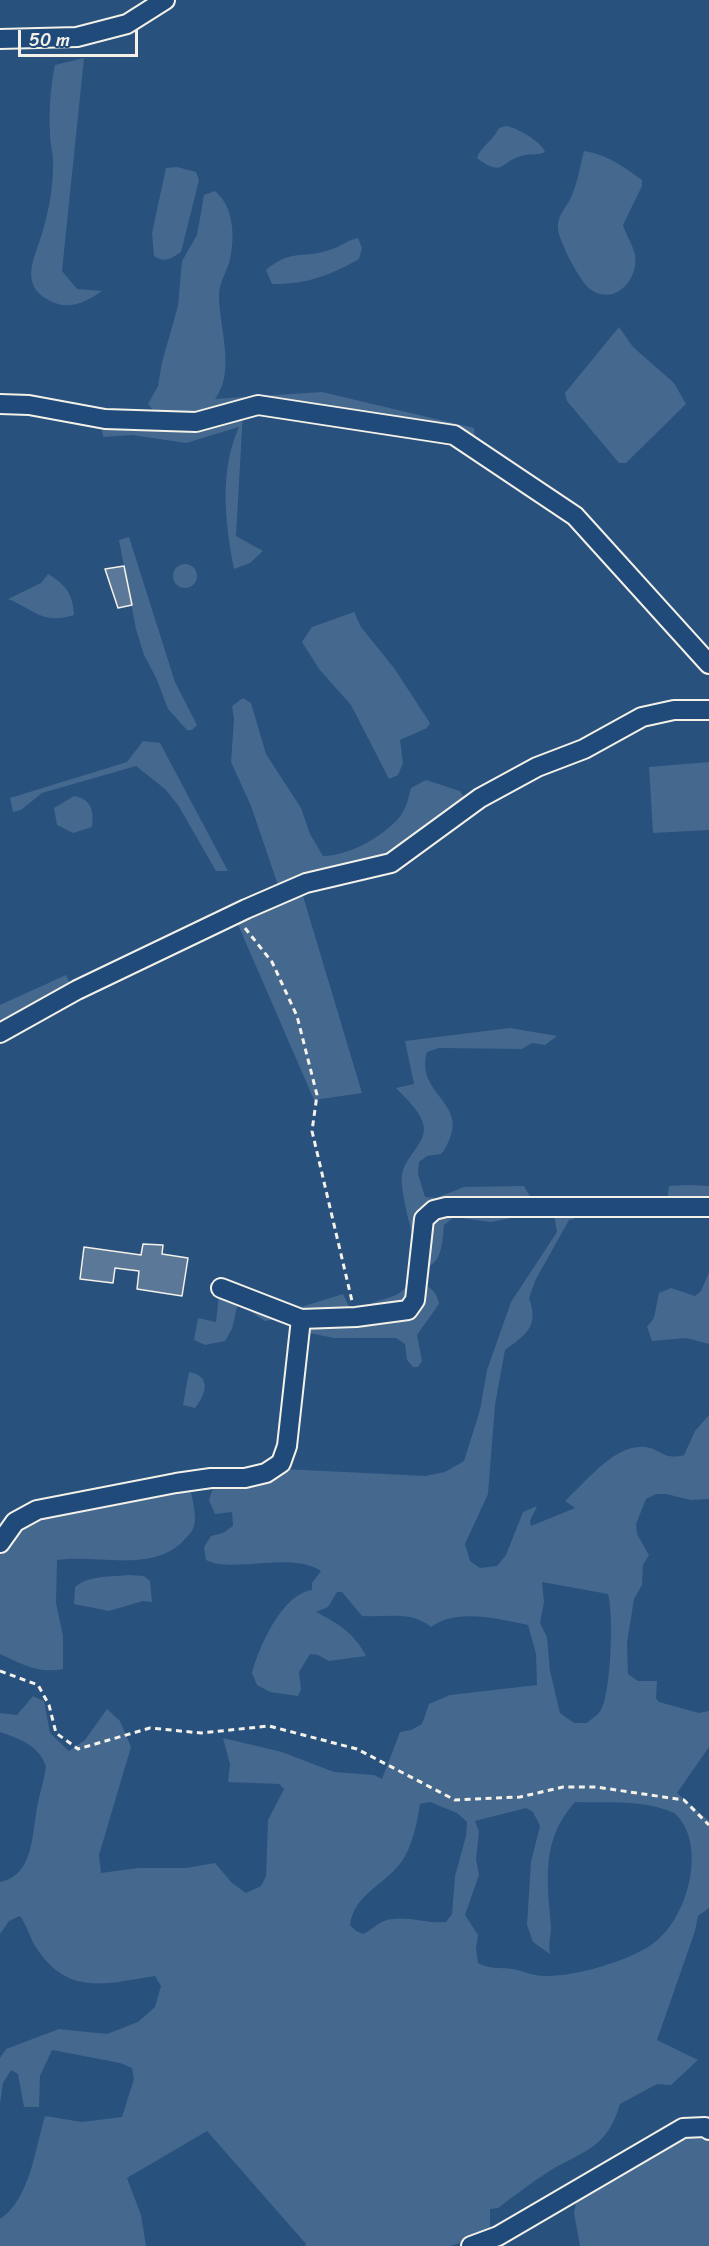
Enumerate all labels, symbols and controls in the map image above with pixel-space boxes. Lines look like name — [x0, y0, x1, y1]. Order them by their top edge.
scale bar — [21, 18, 141, 56]
text: 50 m — [29, 24, 70, 56]

